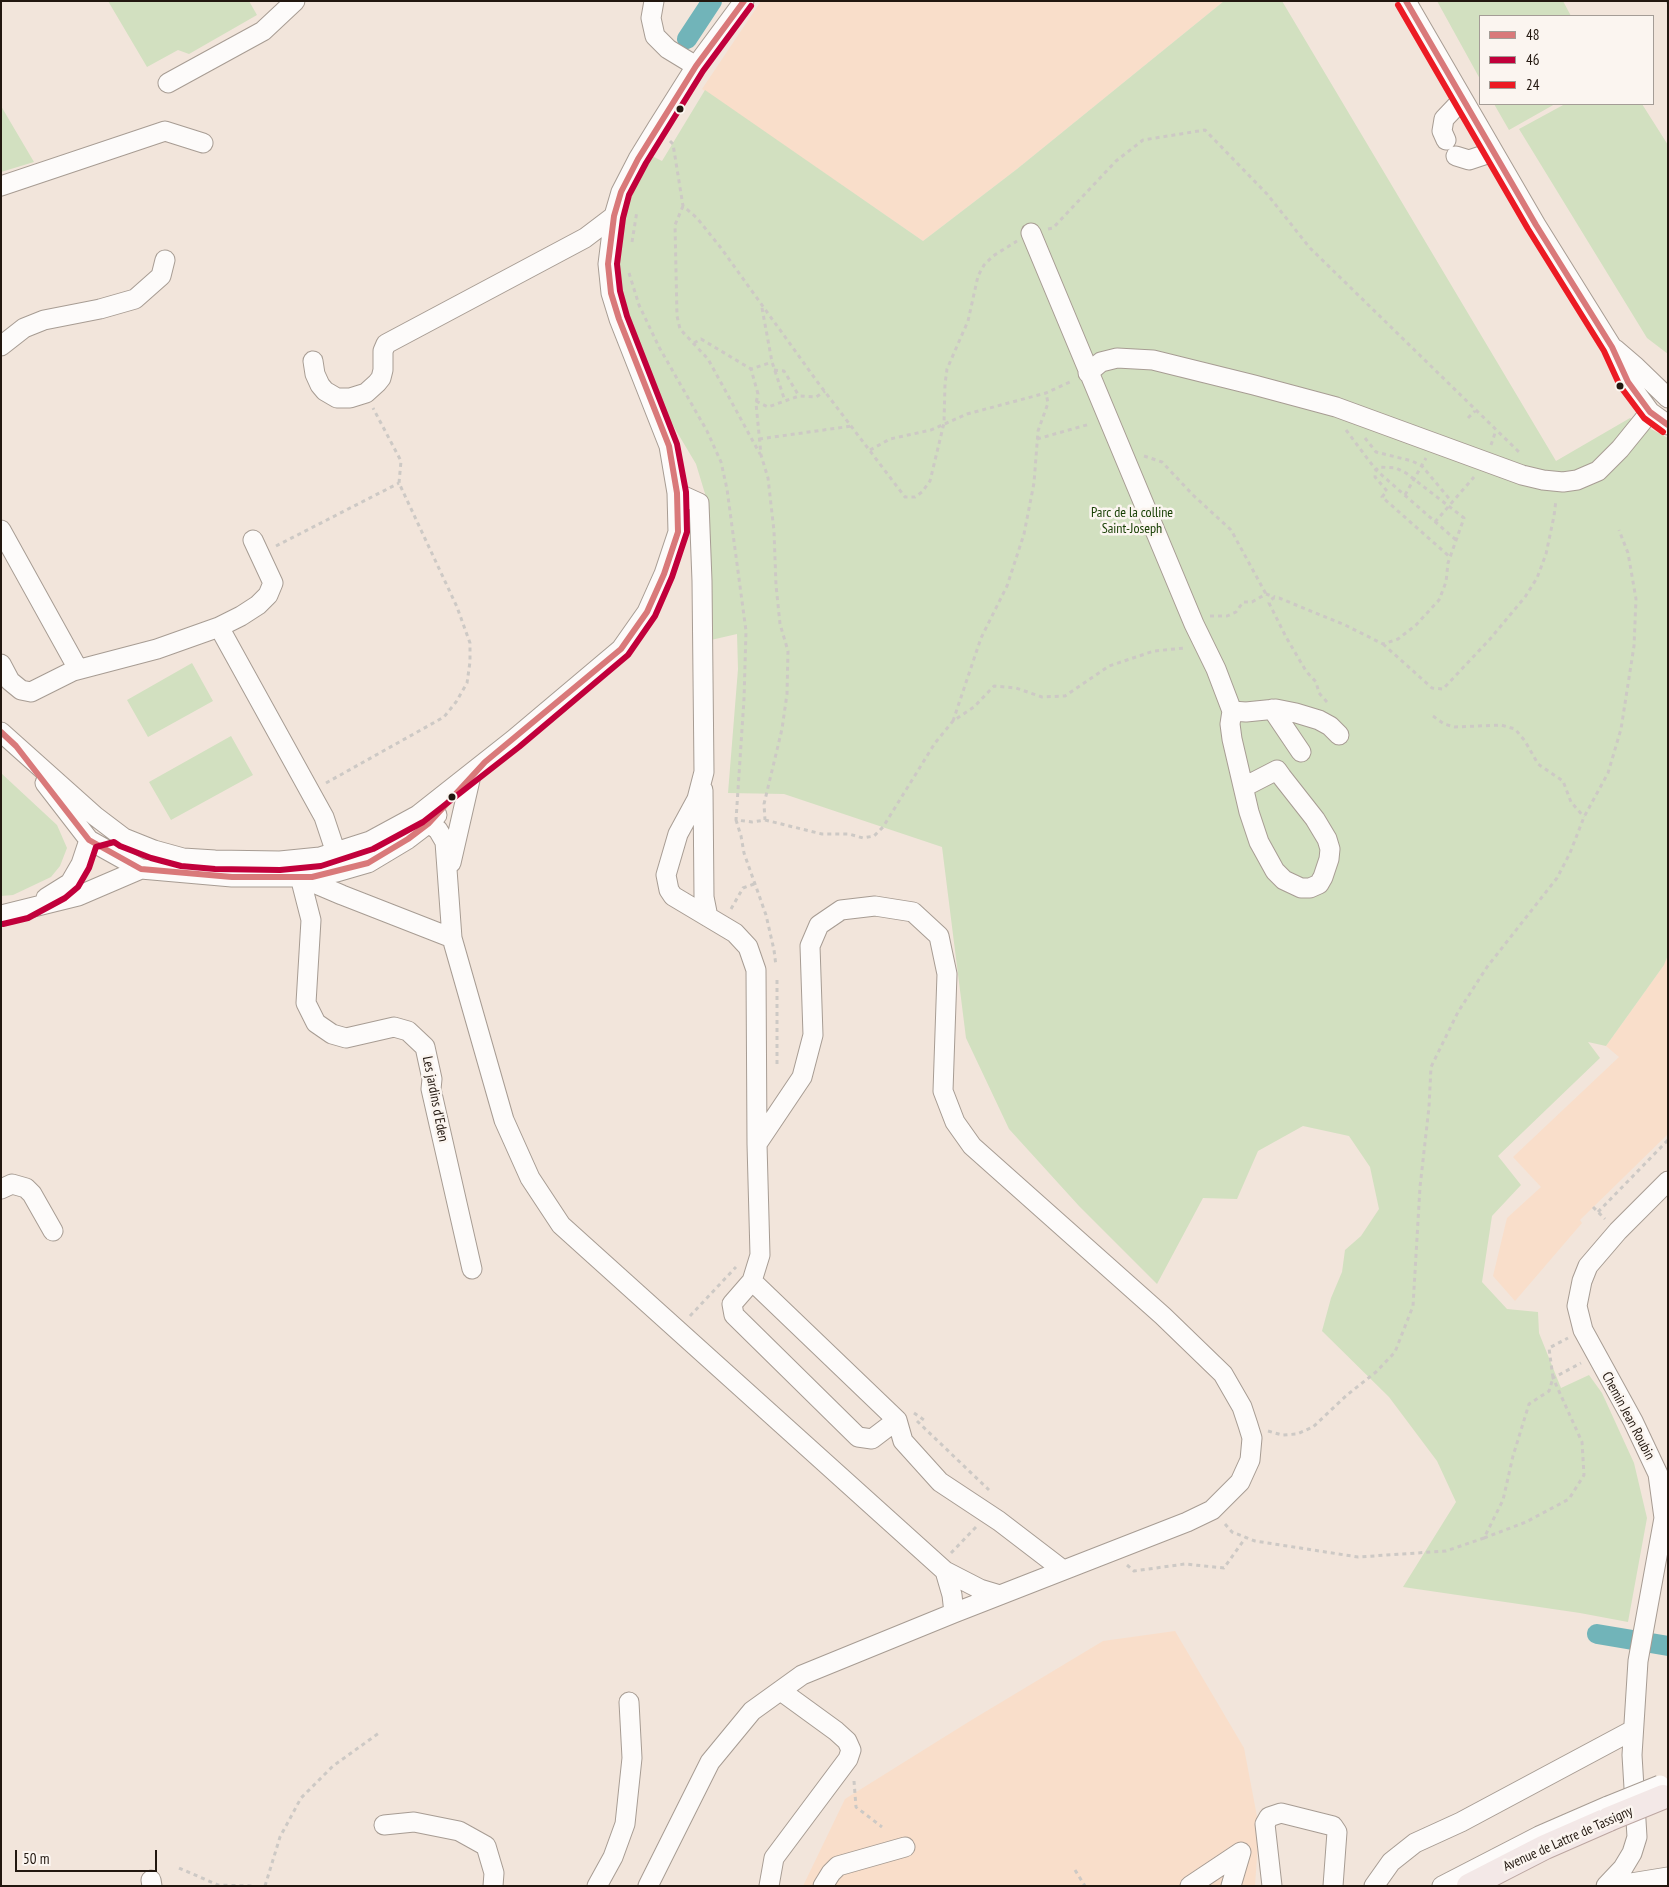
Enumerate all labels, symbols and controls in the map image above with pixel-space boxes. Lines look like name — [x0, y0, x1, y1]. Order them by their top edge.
legend — [1479, 15, 1654, 105]
text: 48 — [1526, 25, 1540, 44]
text: 46 — [1526, 50, 1540, 69]
text: 24 — [1526, 75, 1540, 94]
unlabelled marker — [675, 104, 685, 114]
unlabelled marker — [1615, 381, 1625, 391]
park label: Parc de la colline Saint-Joseph — [1091, 505, 1173, 538]
unlabelled marker — [447, 792, 457, 802]
street label: Les jardins d'Eden — [418, 1055, 452, 1143]
street label: Chemin Jean Roubin — [1598, 1369, 1658, 1463]
street label: Avenue de Lattre de Tassigny — [1501, 1803, 1635, 1875]
scale bar — [18, 1840, 160, 1872]
text: 50 m — [23, 1849, 49, 1868]

